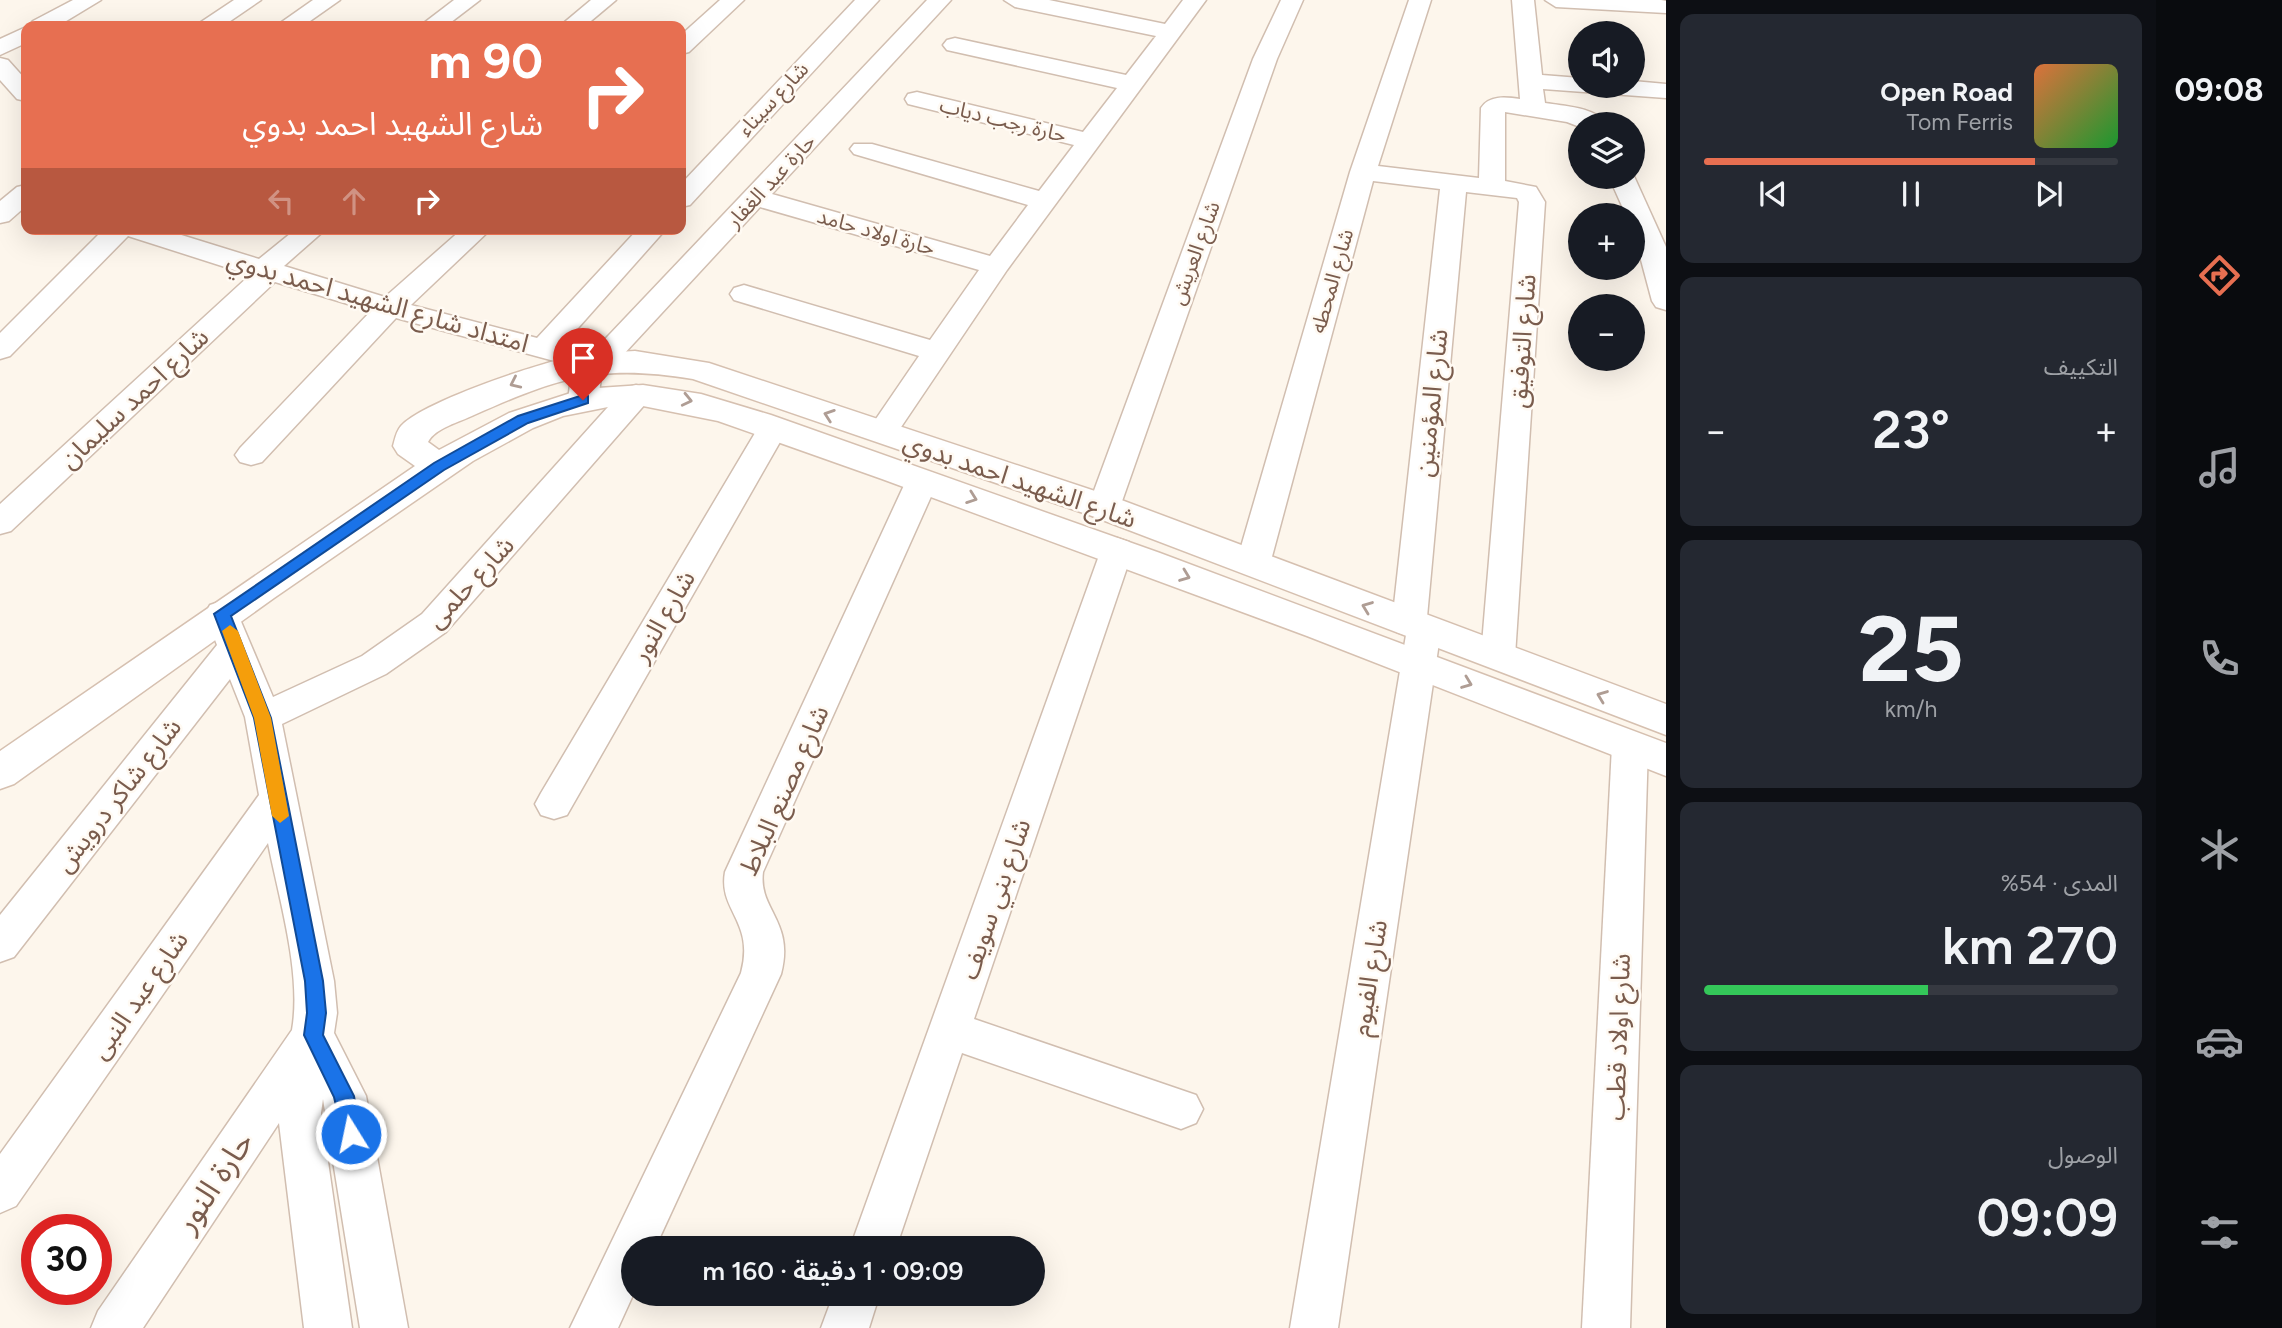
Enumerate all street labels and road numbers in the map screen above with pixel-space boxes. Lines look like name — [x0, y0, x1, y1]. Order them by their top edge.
street label: شارع سيناء — [732, 56, 815, 143]
street label: حارة رجب دياب — [937, 92, 1069, 147]
street label: حارة عبد الغفار — [720, 129, 820, 233]
street label: شارع العريش — [1164, 198, 1228, 309]
street label: حارة اولاد حامد — [814, 203, 938, 260]
street label: شارع المحطه — [1305, 226, 1361, 337]
street label: امتداد شارع الشهيد احمد بدوي — [222, 243, 533, 363]
street label: شارع التوفيق — [1501, 273, 1546, 409]
street label: شارع احمد سليمان — [53, 321, 217, 477]
street label: شارع المؤمنين — [1407, 327, 1458, 479]
street label: شارع الشهيد احمد بدوي — [898, 425, 1141, 539]
street label: شارع حلمى — [419, 529, 523, 637]
street label: شارع النور — [623, 564, 705, 670]
street label: شارع مصنع البلاط — [732, 700, 839, 881]
street label: شارع شاكر درويش — [48, 712, 190, 880]
street label: شارع بني سويف — [953, 815, 1041, 985]
street label: شارع الفيوم — [1344, 917, 1398, 1039]
street label: شارع عبد النبى — [83, 925, 197, 1067]
street label: شارع اولاد قطب — [1599, 953, 1640, 1121]
street label: حارة النور — [166, 1124, 261, 1240]

